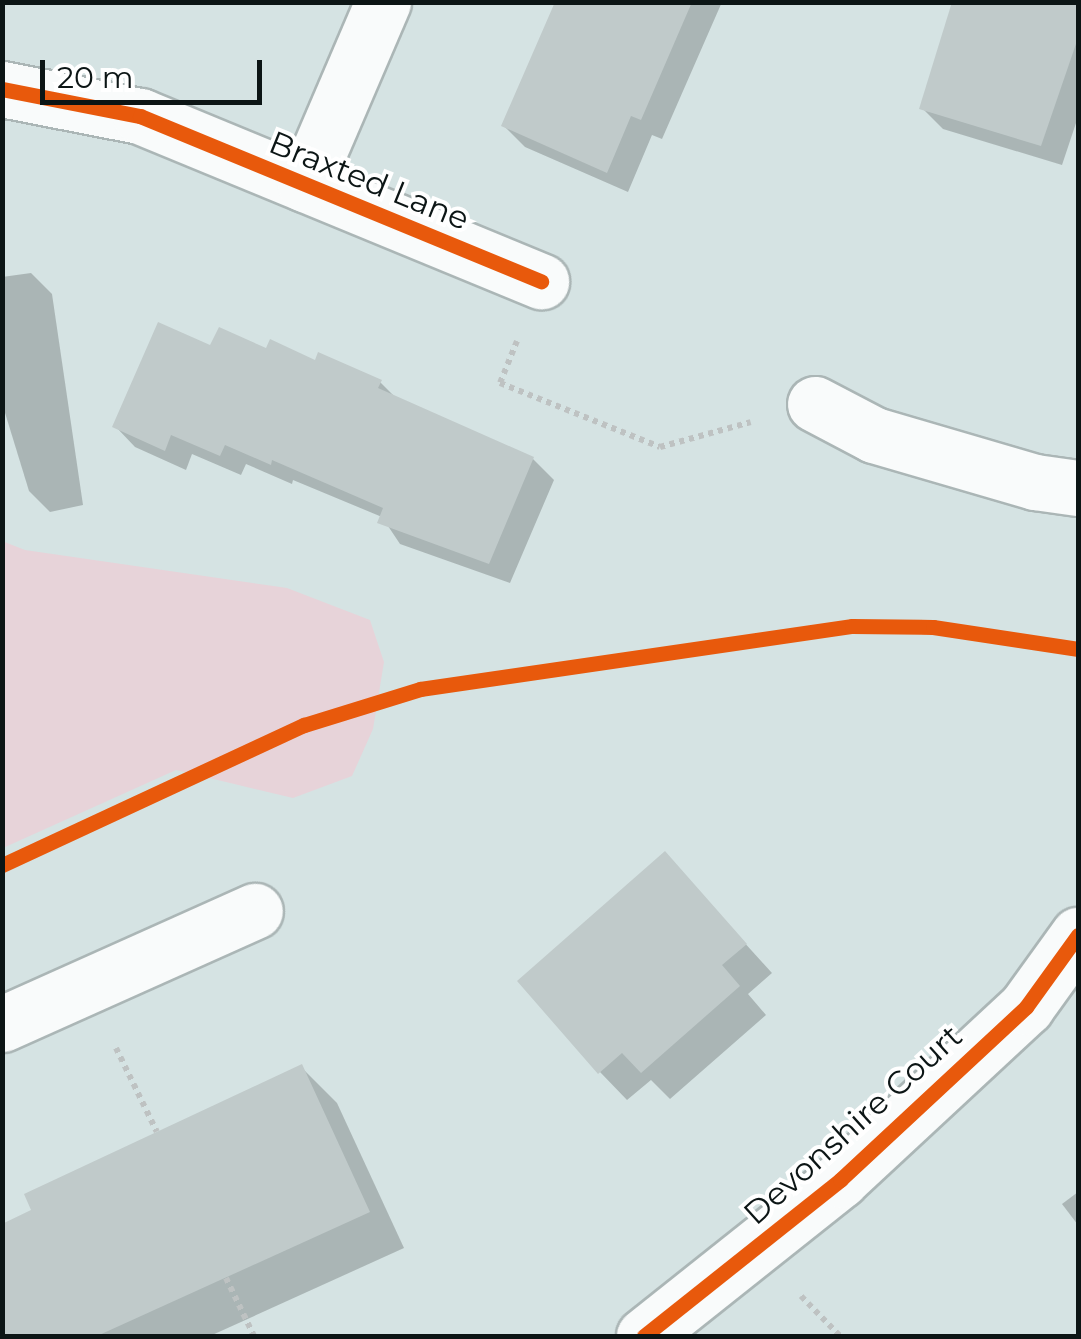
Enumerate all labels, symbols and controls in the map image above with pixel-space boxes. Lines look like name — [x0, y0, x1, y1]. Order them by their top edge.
scale bar — [45, 40, 268, 102]
text: 20 m — [57, 59, 134, 96]
street label: Braxted Lane — [263, 123, 475, 239]
street label: Devonshire Court — [736, 1017, 970, 1233]

